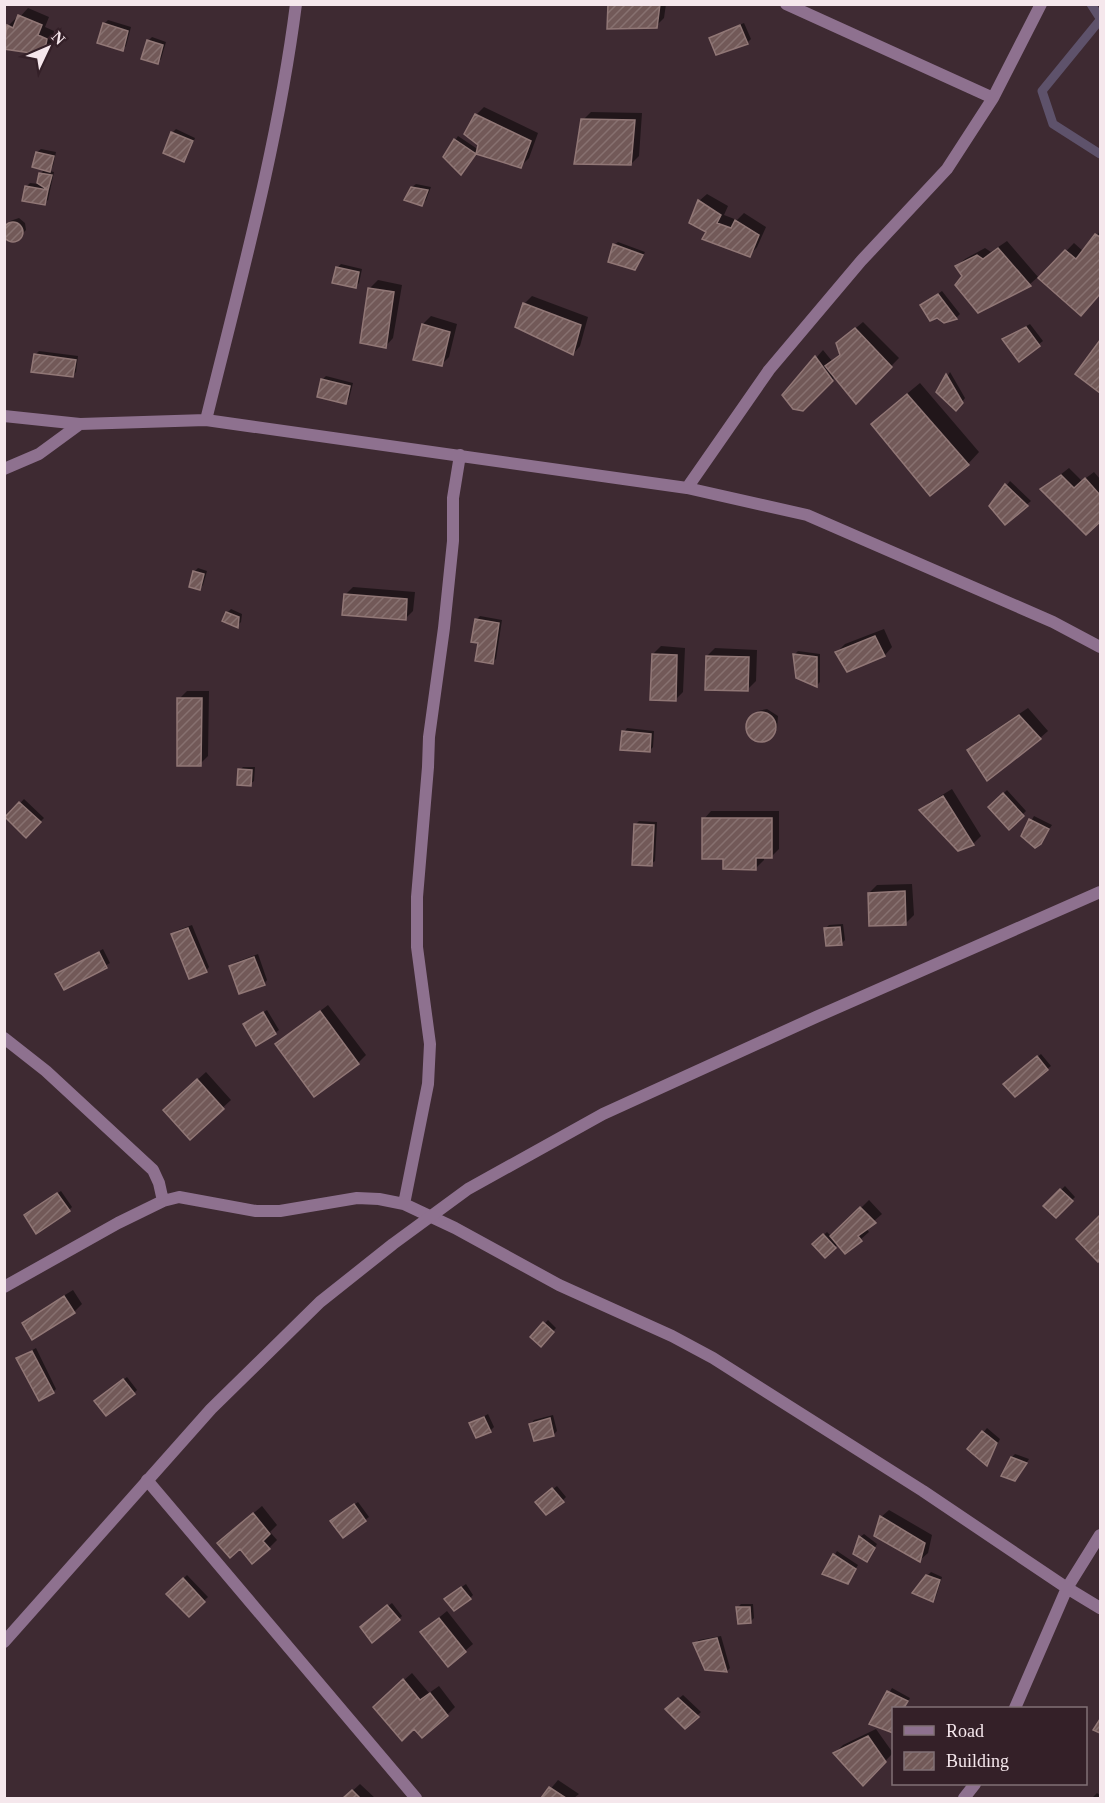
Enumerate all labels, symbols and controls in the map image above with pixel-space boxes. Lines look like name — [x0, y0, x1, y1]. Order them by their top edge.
north arrow — [18, 18, 78, 78]
text: N — [48, 28, 69, 48]
legend — [892, 1707, 1087, 1785]
text: Road — [946, 1721, 984, 1741]
text: Building — [946, 1751, 1009, 1771]

